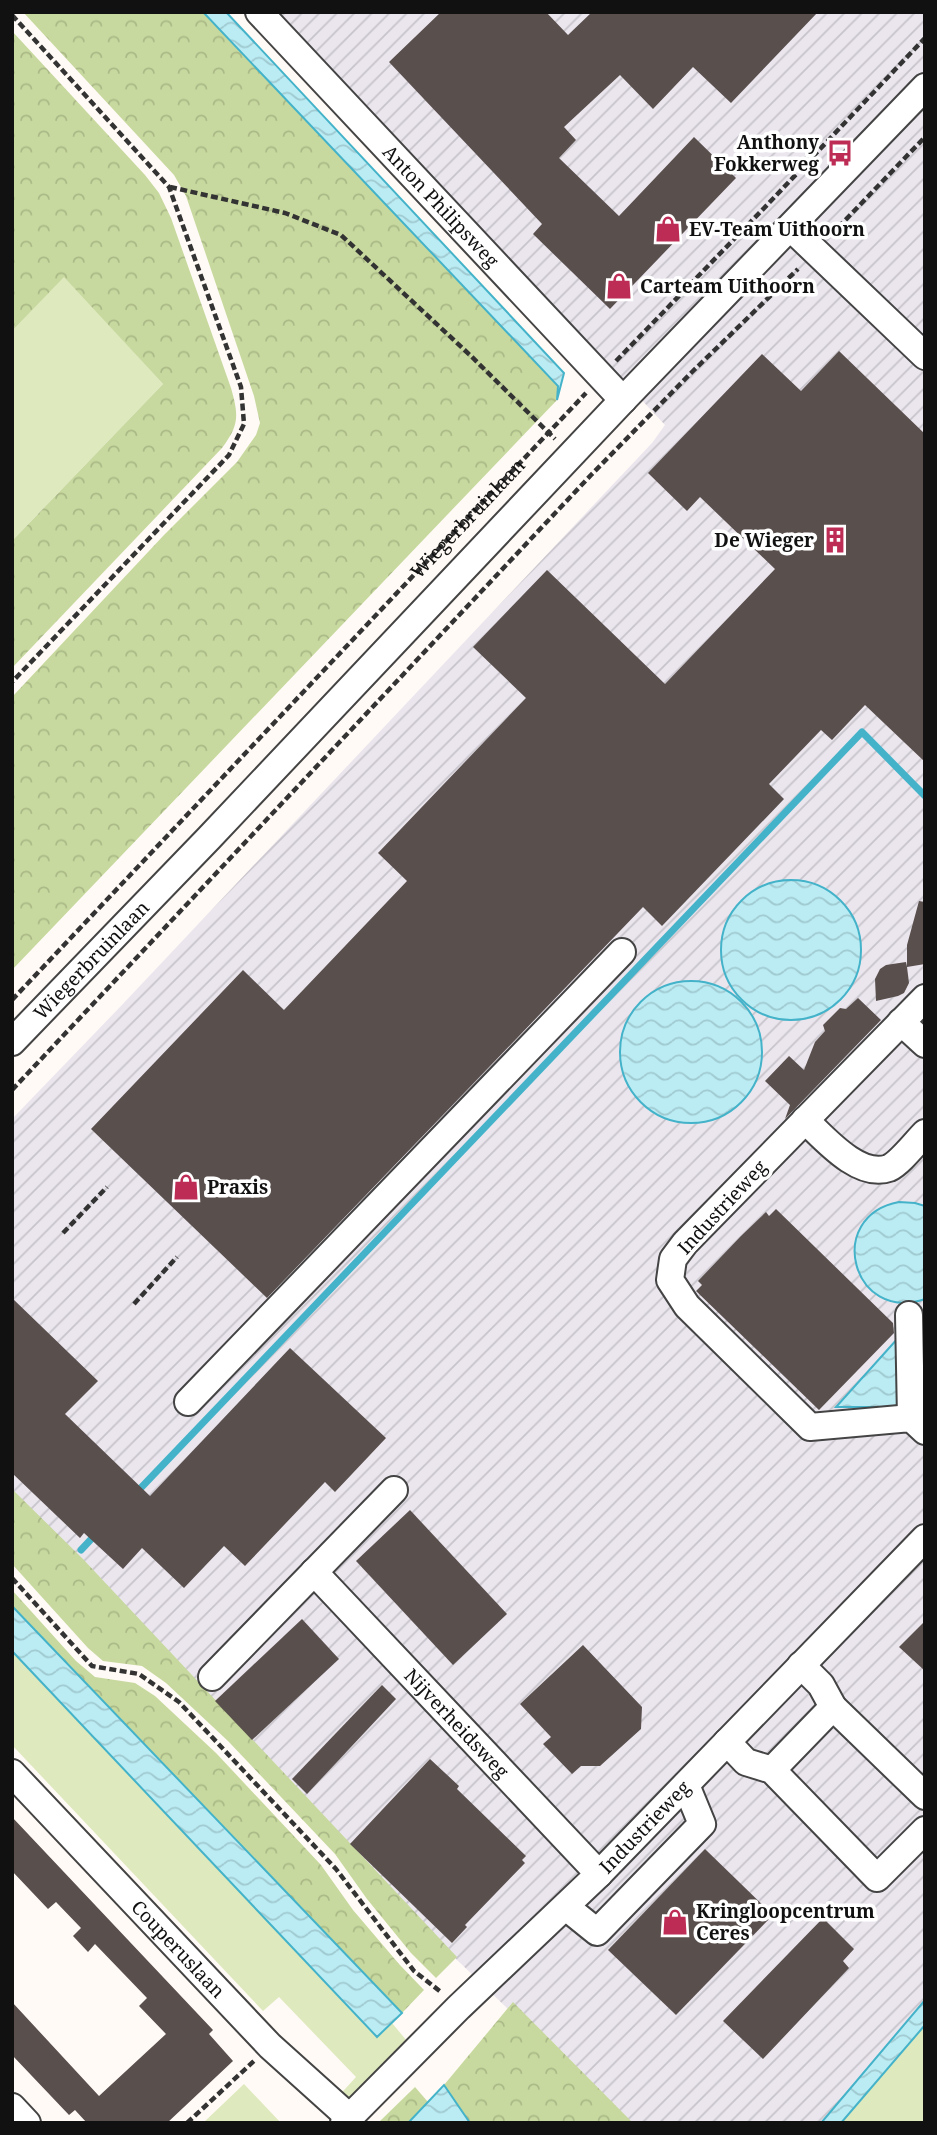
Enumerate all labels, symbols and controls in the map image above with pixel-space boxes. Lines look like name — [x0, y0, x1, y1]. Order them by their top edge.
place label: Anthony Fokkerweg — [714, 129, 819, 177]
bus stop icon: Anthony Fokkerweg — [825, 138, 855, 168]
street label: Anton Philipsweg — [377, 139, 505, 273]
shop icon: EV-Team Uithoorn — [653, 214, 683, 244]
place label: EV-Team Uithoorn — [689, 216, 865, 242]
shop icon: Carteam Uithoorn — [604, 271, 634, 301]
place label: Carteam Uithoorn — [640, 273, 815, 299]
street label: Wiegerbruinlaan — [404, 453, 531, 584]
building icon: De Wieger — [820, 525, 850, 555]
place label: De Wieger — [714, 527, 814, 553]
street label: Wiegerbruinlaan — [28, 895, 155, 1025]
street label: Industrieweg — [672, 1154, 772, 1260]
shop icon: Praxis — [171, 1172, 201, 1202]
place label: Praxis — [207, 1174, 268, 1200]
street label: Nijverheidsweg — [399, 1663, 515, 1784]
street label: Industrieweg — [593, 1775, 696, 1879]
street label: Couperuslaan — [126, 1894, 231, 2004]
place label: Kringloopcentrum Ceres — [696, 1898, 875, 1946]
shop icon: Kringloopcentrum Ceres — [660, 1907, 690, 1937]

